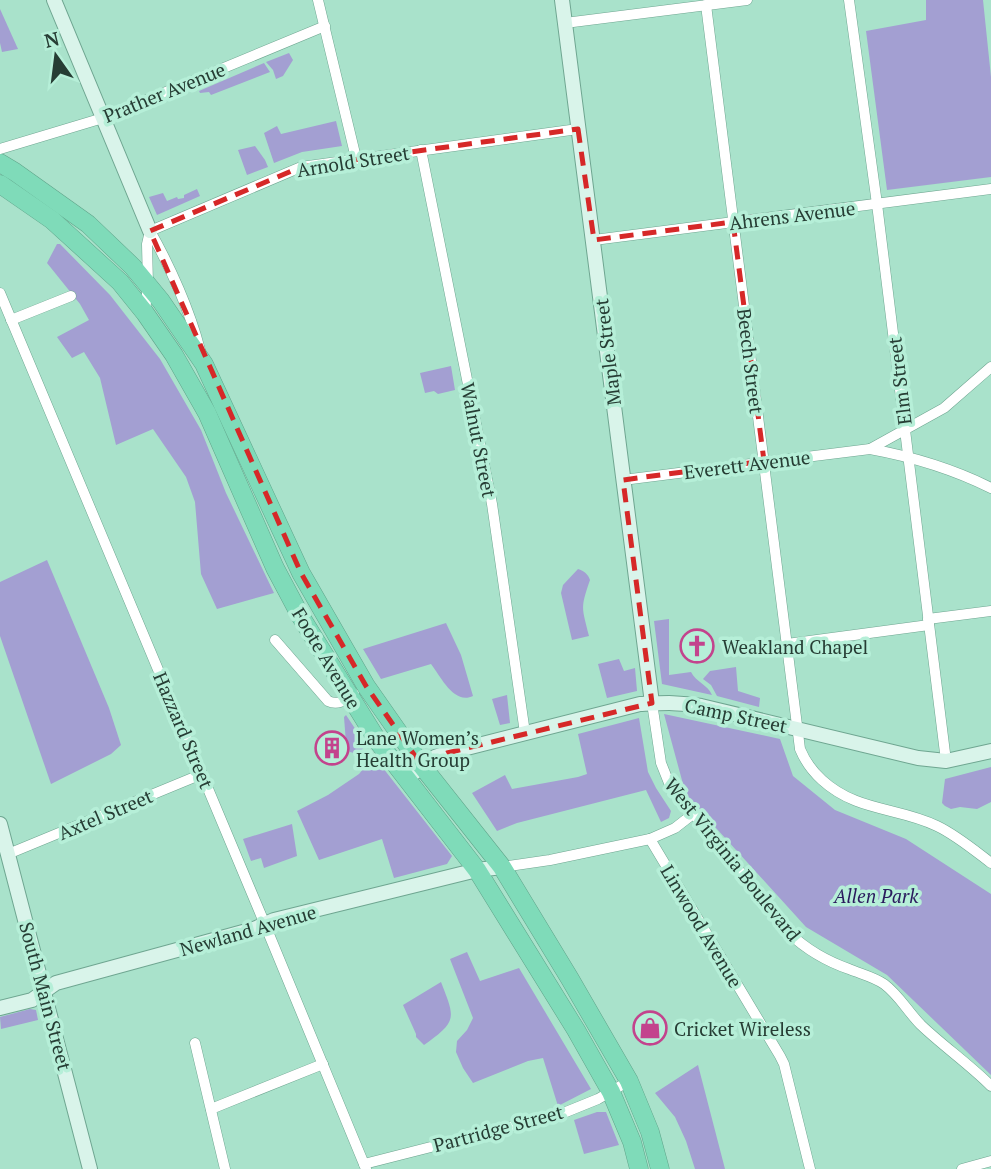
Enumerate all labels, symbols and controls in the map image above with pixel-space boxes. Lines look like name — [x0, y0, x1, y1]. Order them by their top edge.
north arrow — [21, 21, 91, 91]
text: N — [42, 25, 62, 53]
street label: Prather Avenue — [99, 56, 229, 128]
street label: Arnold Street — [295, 140, 411, 182]
street label: Ahrens Avenue — [727, 195, 857, 235]
street label: Maple Street — [588, 297, 626, 407]
street label: Beech Street — [732, 307, 770, 415]
street label: Elm Street — [881, 336, 917, 426]
street label: Walnut Street — [456, 380, 502, 500]
street label: Everett Avenue — [682, 444, 812, 484]
street label: Foote Avenue — [287, 603, 367, 713]
church icon: Weakland Chapel — [678, 627, 716, 665]
place label: Weakland Chapel — [722, 634, 868, 659]
street label: Hazzard Street — [148, 668, 220, 792]
street label: Camp Street — [682, 692, 790, 738]
place label: Lane Women’s Health Group — [356, 725, 479, 772]
building icon: Lane Women’s Health Group — [313, 729, 351, 767]
street label: West Virginia Boulevard — [659, 772, 807, 946]
street label: Axtel Street — [54, 783, 156, 845]
street label: Linwood Avenue — [655, 860, 749, 992]
park label: Allen Park — [833, 883, 919, 908]
street label: Newland Avenue — [177, 899, 319, 961]
street label: South Main Street — [14, 919, 78, 1073]
shop icon: Cricket Wireless — [631, 1009, 669, 1047]
place label: Cricket Wireless — [674, 1016, 811, 1041]
street label: Partridge Street — [430, 1099, 566, 1157]

